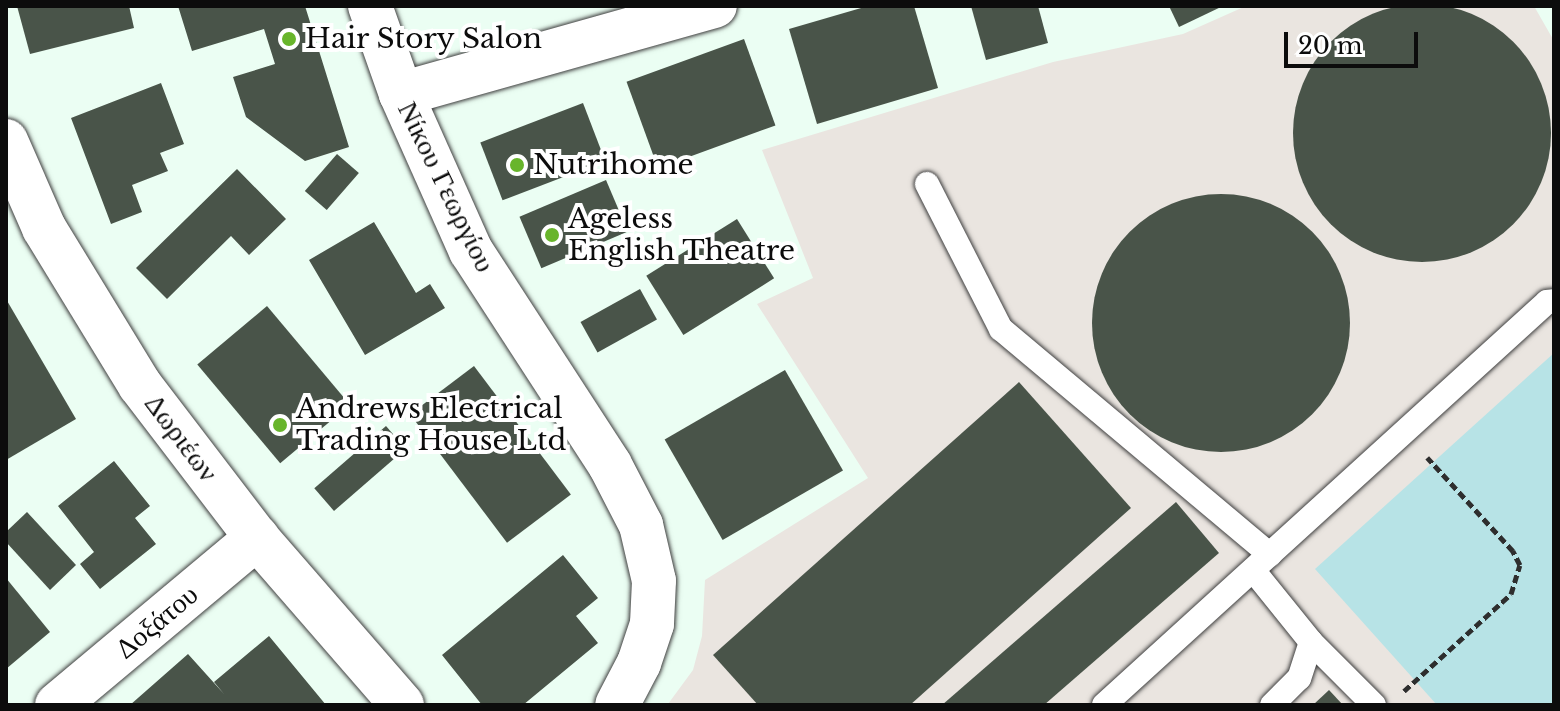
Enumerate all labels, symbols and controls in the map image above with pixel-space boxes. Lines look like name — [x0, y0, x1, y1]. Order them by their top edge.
scale bar — [1288, 16, 1422, 66]
place label: Hair Story Salon — [305, 22, 544, 56]
marker: Hair Story Salon — [280, 30, 298, 48]
text: 20 m — [1298, 31, 1363, 60]
street label: Νίκου Γεωργίου — [390, 96, 502, 278]
place label: Nutrihome — [533, 148, 693, 182]
marker: Nutrihome — [508, 156, 526, 174]
place label: Ageless English Theatre — [568, 202, 796, 268]
marker: Ageless English Theatre — [543, 226, 561, 244]
street label: Δωριέων — [137, 388, 225, 488]
place label: Andrews Electrical Trading House Ltd — [296, 392, 567, 458]
marker: Andrews Electrical Trading House Ltd — [271, 416, 289, 434]
street label: Δοξάτου — [109, 578, 205, 666]

